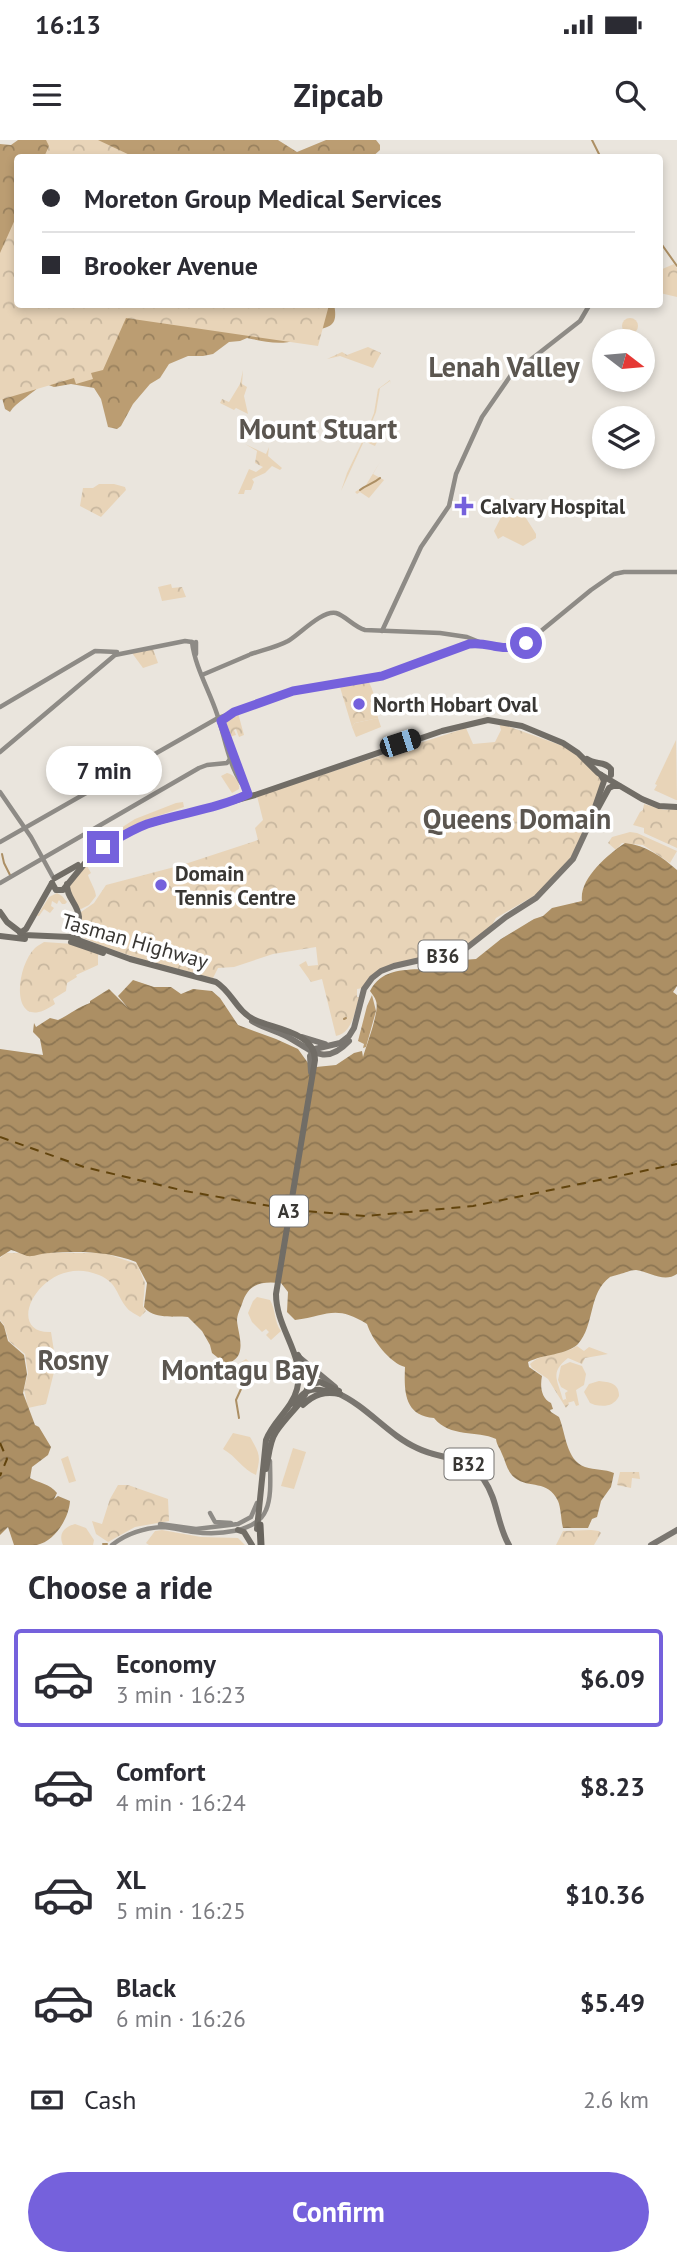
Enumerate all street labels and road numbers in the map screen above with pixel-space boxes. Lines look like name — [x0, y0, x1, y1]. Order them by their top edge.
street label: Tasman Highway — [59, 907, 212, 975]
road number: B36 — [418, 940, 467, 972]
road number: A3 — [270, 1196, 308, 1226]
road number: B32 — [444, 1448, 494, 1480]

